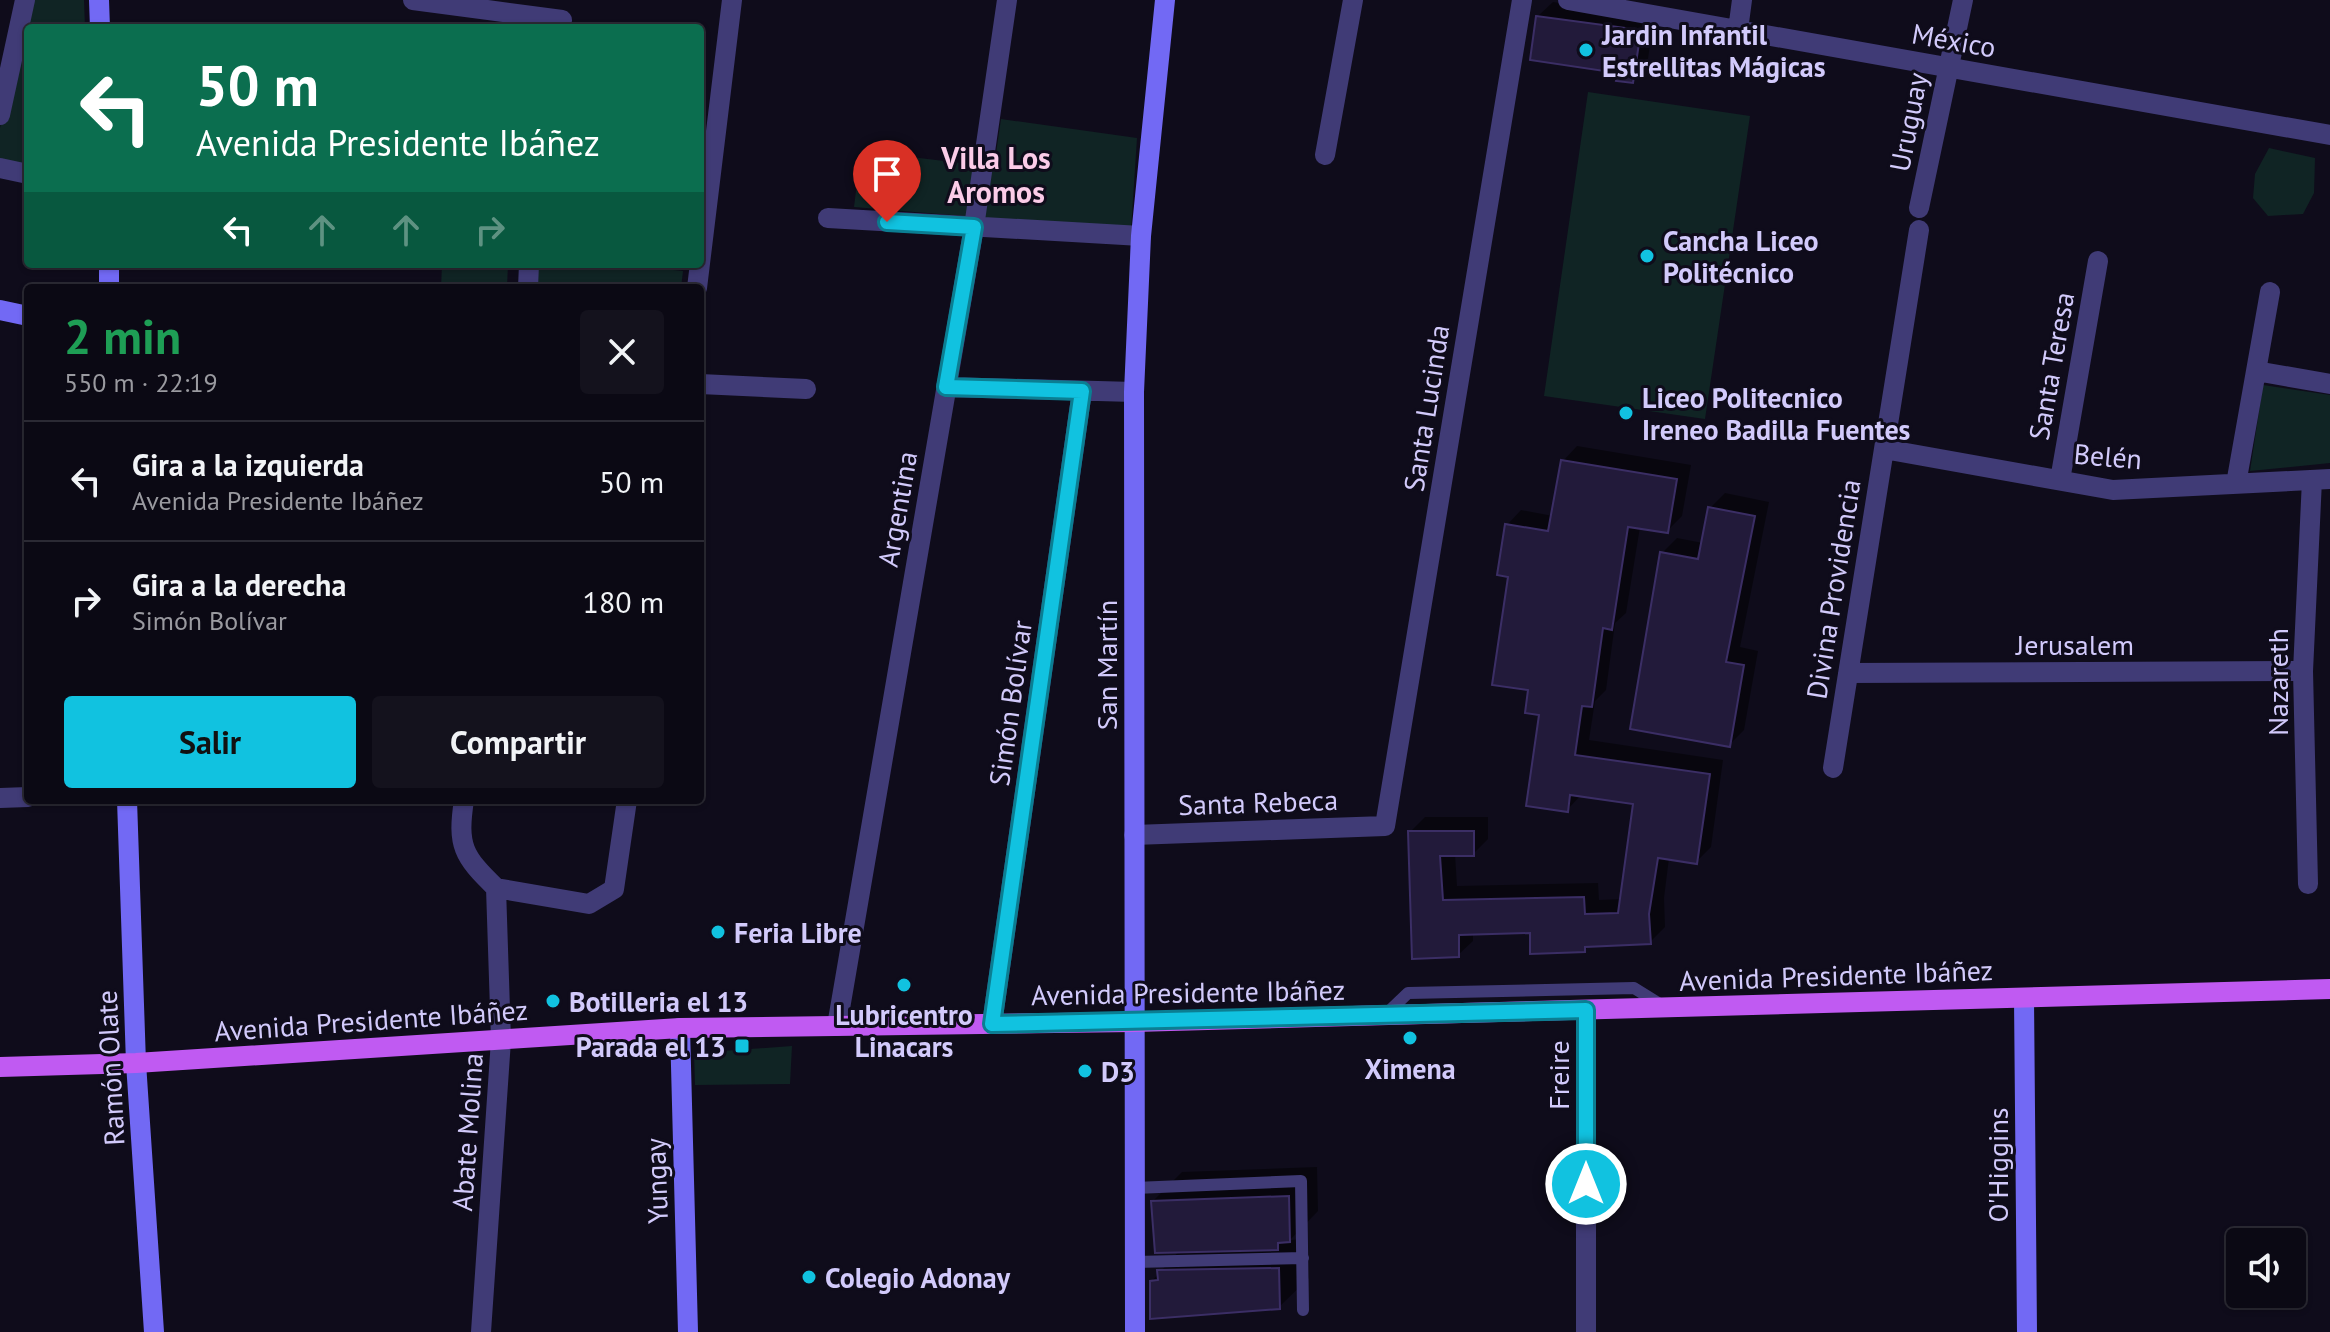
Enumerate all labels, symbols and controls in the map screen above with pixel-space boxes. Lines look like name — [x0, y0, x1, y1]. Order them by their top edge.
street label: México — [1909, 14, 1999, 66]
place label: Jardin Infantil Estrellitas Mágicas — [1601, 16, 1826, 85]
marker: Jardin Infantil Estrellitas Mágicas — [1577, 41, 1595, 59]
text: 50 m — [196, 49, 319, 121]
icon: left — [64, 56, 168, 160]
street label: Uruguay — [1880, 69, 1936, 175]
text: Avenida Presidente Ibáñez — [196, 119, 600, 166]
district label: Villa Los Aromos — [940, 138, 1051, 211]
pin — [853, 140, 921, 222]
icon: arrive — [865, 152, 909, 196]
icon: left — [216, 208, 260, 252]
icon: ahead — [300, 208, 344, 252]
icon: ahead — [384, 208, 428, 252]
icon: right — [468, 208, 512, 252]
place label: Cancha Liceo Politécnico — [1663, 222, 1819, 291]
marker: Cancha Liceo Politécnico — [1638, 247, 1656, 265]
street label: Santa Teresa — [2020, 289, 2082, 443]
text: 2 min — [64, 305, 181, 367]
button: close — [580, 310, 664, 394]
street label: Santa Lucinda — [1395, 322, 1457, 494]
text: 550 m · 22:19 — [64, 366, 218, 399]
place label: Liceo Politecnico Ireneo Badilla Fuentes — [1642, 379, 1911, 448]
marker: Liceo Politecnico Ireneo Badilla Fuentes — [1617, 404, 1635, 422]
street label: Belén — [2072, 435, 2144, 477]
text: Gira a la izquierda — [132, 445, 364, 484]
street label: Argentina — [869, 448, 925, 570]
icon: left — [64, 459, 108, 503]
text: 50 m — [599, 462, 664, 501]
street label: Divina Providencia — [1797, 476, 1869, 702]
text: Avenida Presidente Ibáñez — [132, 484, 424, 517]
text: Gira a la derecha — [132, 565, 346, 604]
icon: right — [64, 579, 108, 623]
text: 180 m — [583, 582, 664, 621]
street label: San Martín — [1088, 600, 1125, 730]
text: Simón Bolívar — [132, 604, 287, 637]
street label: Simón Bolívar — [980, 617, 1040, 788]
street label: Jerusalem — [2015, 626, 2134, 663]
street label: Nazareth — [2259, 628, 2296, 736]
button: Salir — [64, 696, 356, 788]
button: Compartir — [372, 696, 664, 788]
street label: Santa Rebeca — [1177, 781, 1339, 823]
place label: Feria Libre — [734, 914, 862, 951]
marker: Feria Libre — [709, 923, 727, 941]
street label: Avenida Presidente Ibáñez — [1678, 951, 1994, 999]
street label: Avenida Presidente Ibáñez — [1031, 971, 1345, 1013]
marker: Lubricentro Linacars — [895, 976, 913, 994]
place label: Botilleria el 13 — [569, 983, 748, 1020]
street label: Ramón Olate — [87, 989, 133, 1147]
street label: Avenida Presidente Ibáñez — [213, 991, 529, 1049]
marker: Botilleria el 13 — [544, 992, 562, 1010]
place label: Lubricentro Linacars — [835, 996, 973, 1065]
place label: Parada el 13 — [576, 1028, 726, 1065]
marker: Ximena — [1401, 1029, 1419, 1047]
marker: Parada el 13 — [733, 1037, 751, 1055]
street label: Freire — [1540, 1040, 1577, 1110]
place label: Ximena — [1364, 1050, 1456, 1087]
street label: Abate Molina — [443, 1052, 491, 1212]
place label: D3 — [1101, 1053, 1135, 1090]
marker: D3 — [1076, 1062, 1094, 1080]
street label: O'Higgins — [1979, 1107, 2016, 1223]
street label: Yungay — [636, 1137, 676, 1225]
position arrow — [1544, 1142, 1628, 1226]
map controls — [2226, 1228, 2306, 1308]
button: sound — [2226, 1228, 2306, 1308]
place label: Colegio Adonay — [825, 1259, 1011, 1296]
marker: Colegio Adonay — [800, 1268, 818, 1286]

